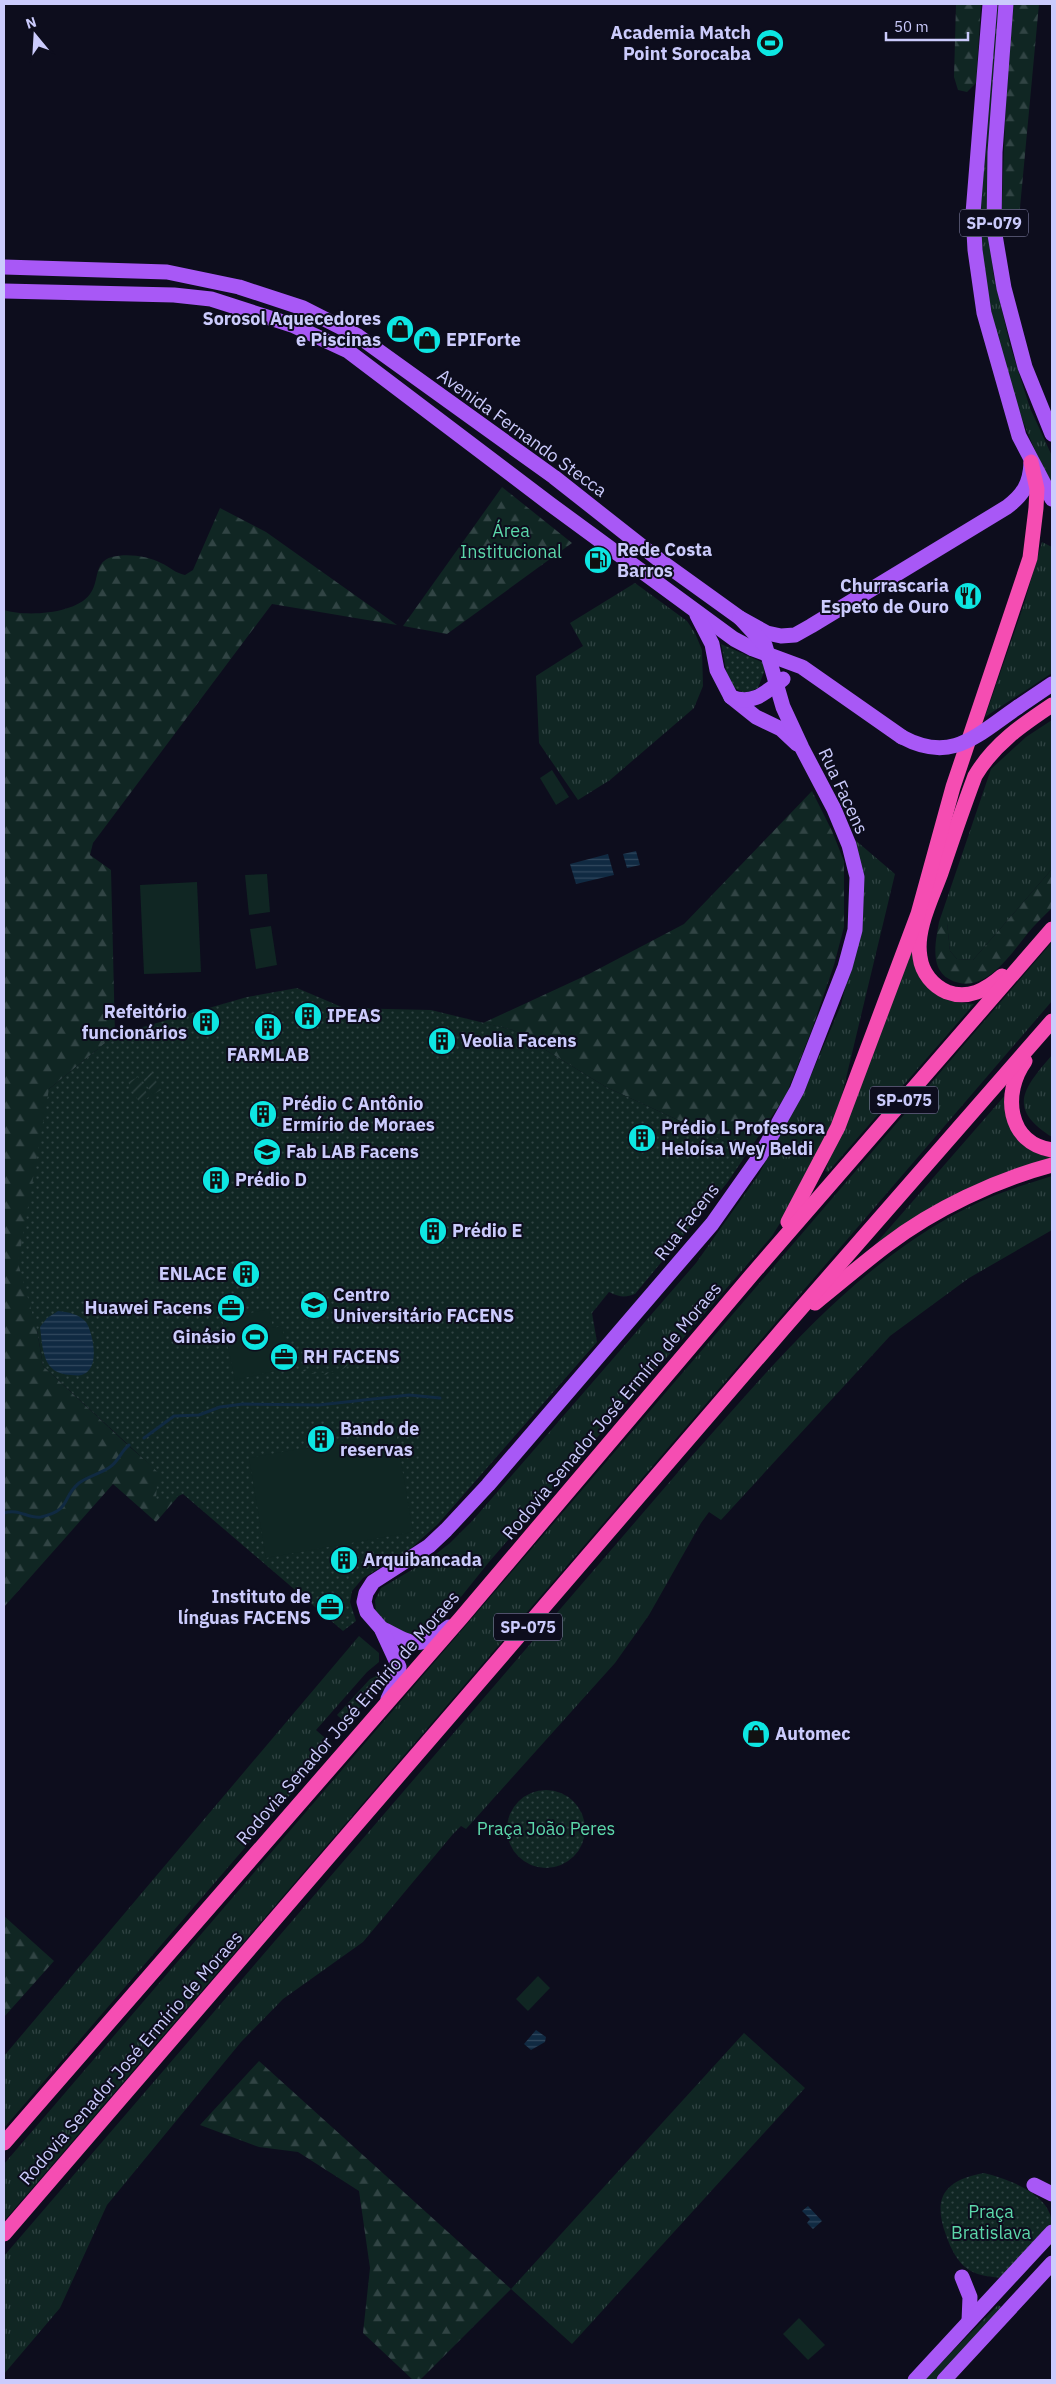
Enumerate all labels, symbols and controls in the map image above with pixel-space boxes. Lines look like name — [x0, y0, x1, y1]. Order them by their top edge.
north arrow — [10, 10, 60, 60]
scale bar — [886, 10, 968, 42]
text: N — [23, 13, 39, 33]
text: 50 m — [894, 17, 929, 36]
place label: Academia Match Point Sorocaba — [611, 21, 751, 65]
sports icon: Academia Match Point Sorocaba — [755, 28, 785, 58]
road number: SP-079 — [960, 210, 1028, 237]
place label: Sorosol Aquecedores e Piscinas — [202, 307, 381, 351]
shop icon: Sorosol Aquecedores e Piscinas — [385, 314, 415, 344]
shop icon: EPIForte — [412, 325, 442, 355]
place label: EPIForte — [446, 328, 521, 351]
street label: Avenida Fernando Stecca — [433, 363, 612, 502]
park label: Área Institucional — [460, 519, 562, 563]
place label: Rede Costa Barros — [617, 538, 712, 582]
fuel station icon: Rede Costa Barros — [583, 545, 613, 575]
place label: Churrascaria Espeto de Ouro — [820, 574, 949, 618]
restaurant icon: Churrascaria Espeto de Ouro — [953, 581, 983, 611]
street label: Rua Facens — [814, 744, 873, 838]
place label: Refeitório funcionários — [82, 1000, 187, 1044]
building icon: IPEAS — [293, 1001, 323, 1031]
place label: IPEAS — [327, 1004, 381, 1027]
building icon: Refeitório funcionários — [191, 1007, 221, 1037]
building icon: FARMLAB — [253, 1012, 283, 1042]
building icon: Veolia Facens — [427, 1026, 457, 1056]
place label: Veolia Facens — [461, 1029, 577, 1052]
place label: FARMLAB — [227, 1043, 309, 1066]
road number: SP-075 — [870, 1086, 938, 1114]
place label: Prédio C Antônio Ermírio de Moraes — [282, 1092, 435, 1136]
building icon: Prédio C Antônio Ermírio de Moraes — [248, 1099, 278, 1129]
place label: Prédio L Professora Heloísa Wey Beldi — [661, 1116, 825, 1160]
building icon: Prédio L Professora Heloísa Wey Beldi — [627, 1123, 657, 1153]
school or university icon: Fab LAB Facens — [252, 1137, 282, 1167]
place label: Fab LAB Facens — [286, 1140, 419, 1163]
building icon: Prédio D — [201, 1165, 231, 1195]
place label: Prédio D — [235, 1168, 307, 1191]
street label: Rua Facens — [649, 1178, 724, 1265]
building icon: Prédio E — [418, 1216, 448, 1246]
place label: Prédio E — [452, 1219, 522, 1242]
building icon: ENLACE — [231, 1259, 261, 1289]
place label: ENLACE — [159, 1262, 227, 1285]
street label: Rodovia Senador José Ermírio de Moraes — [497, 1277, 726, 1544]
place label: Centro Universitário FACENS — [333, 1283, 514, 1327]
school or university icon: Centro Universitário FACENS — [299, 1290, 329, 1320]
office icon: Huawei Facens — [216, 1293, 246, 1323]
place label: Huawei Facens — [84, 1296, 212, 1319]
sports icon: Ginásio — [240, 1322, 270, 1352]
place label: Ginásio — [173, 1325, 236, 1348]
office icon: RH FACENS — [269, 1342, 299, 1372]
place label: RH FACENS — [303, 1345, 400, 1368]
place label: Bando de reservas — [340, 1417, 419, 1461]
building icon: Bando de reservas — [306, 1424, 336, 1454]
building icon: Arquibancada — [329, 1545, 359, 1575]
place label: Arquibancada — [363, 1548, 482, 1571]
place label: Instituto de línguas FACENS — [178, 1585, 311, 1629]
street label: Rodovia Senador José Ermírio de Moraes — [231, 1586, 464, 1850]
office icon: Instituto de línguas FACENS — [315, 1592, 345, 1622]
road number: SP-075 — [494, 1614, 562, 1640]
shop icon: Automec — [741, 1719, 771, 1749]
place label: Automec — [775, 1722, 851, 1745]
park label: Praça João Peres — [477, 1817, 615, 1840]
street label: Rodovia Senador José Ermírio de Moraes — [14, 1926, 247, 2190]
park label: Praça Bratislava — [951, 2200, 1031, 2244]

